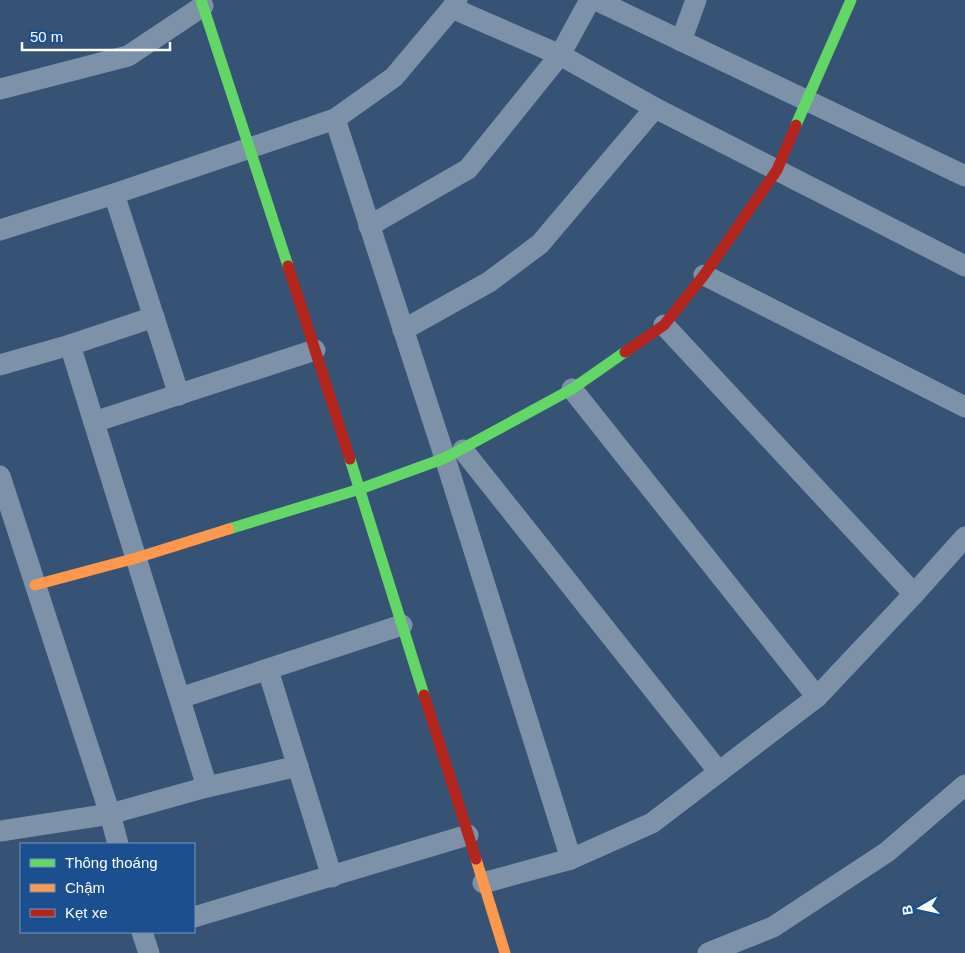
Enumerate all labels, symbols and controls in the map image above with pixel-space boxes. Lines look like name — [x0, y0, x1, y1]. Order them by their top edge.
scale bar — [22, 20, 170, 52]
text: 50 m — [30, 28, 63, 45]
legend — [20, 843, 195, 933]
text: Thông thoáng — [65, 854, 158, 871]
text: Chậm — [65, 879, 105, 896]
north arrow — [895, 883, 945, 933]
text: Kẹt xe — [65, 904, 108, 921]
text: B — [898, 904, 916, 916]

